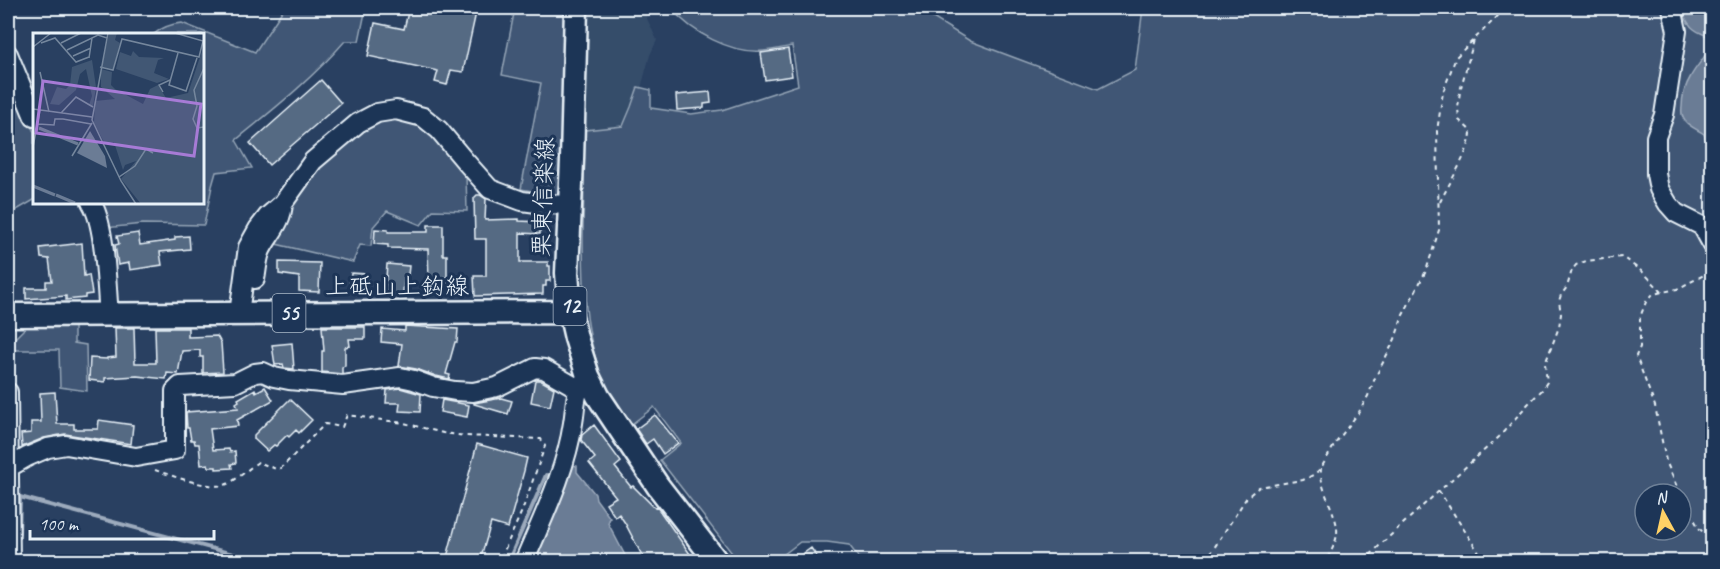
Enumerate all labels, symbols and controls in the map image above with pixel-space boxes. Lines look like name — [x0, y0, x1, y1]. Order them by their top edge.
inset map — [33, 33, 204, 204]
street label: 栗東信楽線 — [526, 137, 560, 257]
street label: 上砥山上鈎線 — [325, 271, 469, 301]
road number: 12 — [554, 287, 586, 325]
road number: 55 — [272, 294, 306, 332]
north arrow — [1633, 482, 1693, 542]
text: N — [1655, 487, 1670, 509]
scale bar — [30, 503, 214, 541]
text: 100 m — [39, 513, 80, 535]

